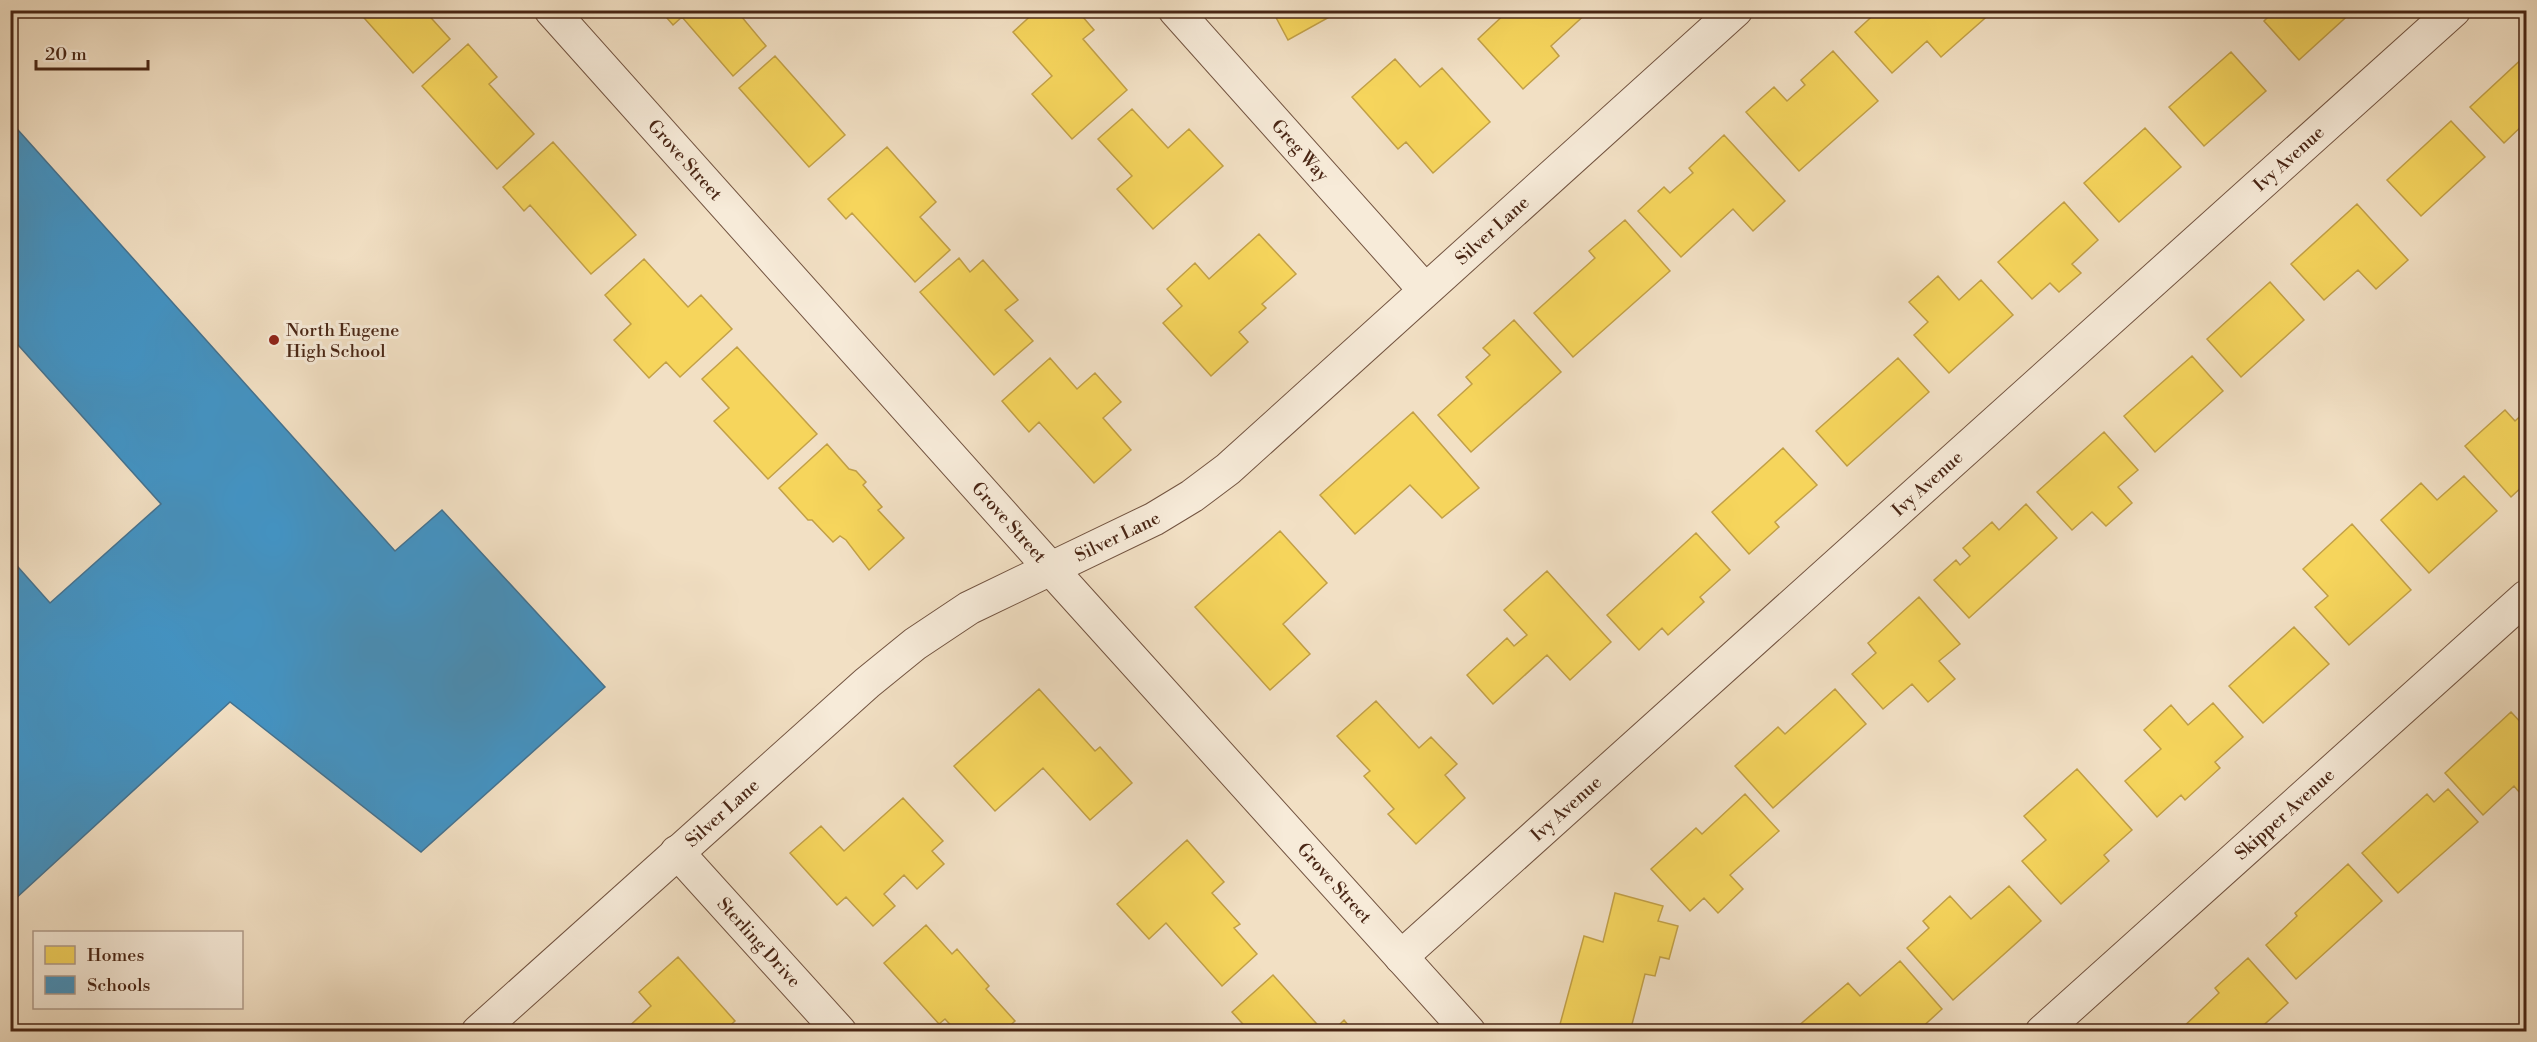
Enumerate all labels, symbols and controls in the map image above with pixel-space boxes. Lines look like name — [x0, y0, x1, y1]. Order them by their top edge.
scale bar — [36, 33, 148, 71]
text: 20 m — [45, 43, 87, 66]
street label: Grove Street — [643, 114, 728, 206]
street label: Greg Way — [1266, 114, 1334, 186]
street label: Ivy Avenue — [2249, 121, 2329, 196]
street label: Silver Lane — [1450, 191, 1534, 270]
place label: North Eugene High School — [286, 319, 399, 363]
marker: North Eugene High School — [267, 333, 281, 347]
street label: Ivy Avenue — [1887, 446, 1968, 521]
street label: Grove Street — [967, 477, 1052, 568]
street label: Silver Lane — [1071, 506, 1164, 567]
street label: Skipper Avenue — [2230, 763, 2339, 865]
street label: Ivy Avenue — [1526, 771, 1606, 846]
street label: Silver Lane — [680, 774, 764, 852]
street label: Grove Street — [1292, 838, 1377, 929]
street label: Sterling Drive — [712, 892, 806, 992]
legend — [33, 931, 243, 1009]
text: Homes — [87, 944, 144, 967]
text: Schools — [87, 974, 151, 997]

